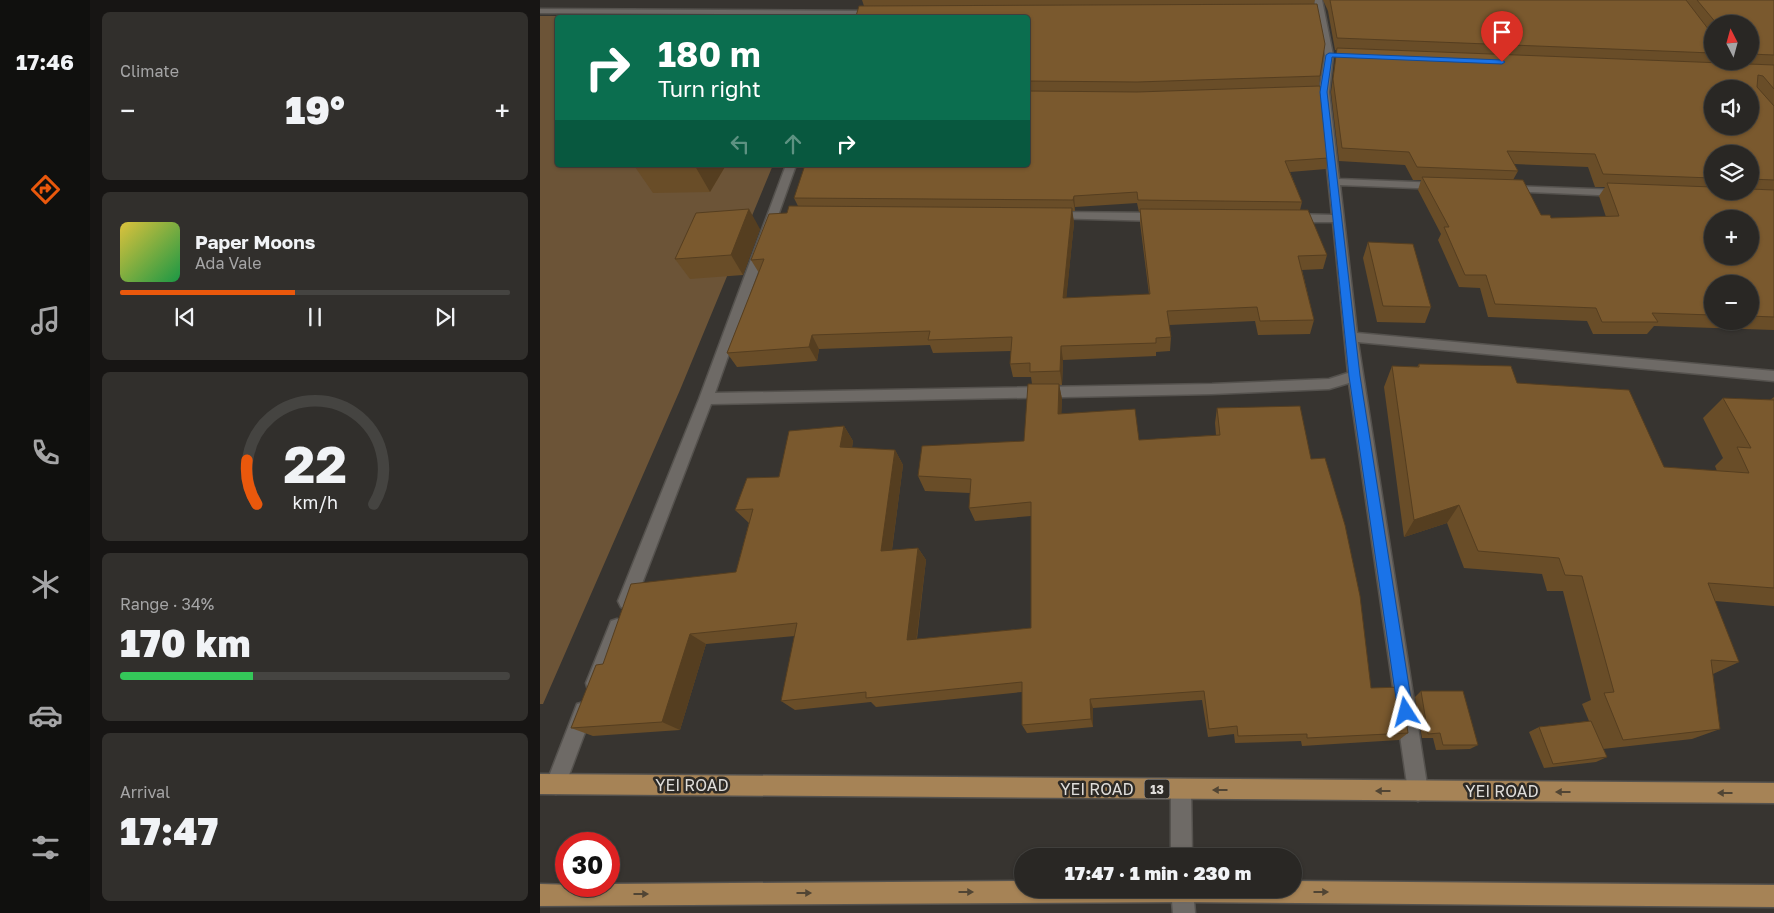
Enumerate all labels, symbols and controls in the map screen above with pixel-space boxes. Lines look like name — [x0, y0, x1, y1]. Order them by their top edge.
pin — [1481, 11, 1523, 62]
north arrow — [1704, 15, 1759, 70]
map controls — [1704, 15, 1759, 330]
icon: arrive — [1488, 18, 1516, 46]
text: 180 m — [658, 33, 761, 75]
icon: right — [575, 35, 640, 100]
text: 17:46 — [16, 48, 74, 75]
text: Climate — [120, 61, 179, 81]
text: Turn right — [658, 75, 761, 102]
button: sound — [1704, 80, 1759, 135]
text: 19° — [285, 87, 345, 132]
text: − — [120, 94, 135, 127]
text: + — [495, 94, 510, 127]
icon: left — [726, 130, 754, 158]
icon: ahead — [779, 130, 807, 158]
icon: right — [832, 130, 860, 158]
button: layers — [1704, 145, 1759, 200]
icon: directions — [28, 172, 63, 207]
button: + — [1704, 210, 1759, 265]
text: Paper Moons — [195, 230, 315, 253]
text: Ada Vale — [195, 253, 261, 273]
button: − — [1704, 275, 1759, 330]
icon: music — [28, 303, 63, 338]
icon: previous — [171, 303, 199, 331]
icon: pause — [301, 303, 329, 331]
icon: next — [431, 303, 459, 331]
text: 22 — [283, 432, 347, 494]
icon: phone — [28, 435, 63, 470]
text: km/h — [292, 491, 338, 513]
icon: climate — [28, 567, 63, 602]
text: Range · 34% — [120, 594, 214, 614]
text: 170 km — [120, 620, 250, 665]
position arrow — [1379, 685, 1431, 737]
icon: car — [28, 698, 63, 733]
street label: YEI ROAD — [655, 775, 729, 795]
street label: YEI ROAD — [1060, 779, 1134, 799]
road number: 13 — [1144, 780, 1170, 799]
street label: YEI ROAD — [1465, 781, 1539, 801]
text: Arrival — [120, 782, 170, 802]
one-way arrow — [1212, 786, 1228, 794]
one-way arrow — [1375, 786, 1391, 794]
one-way arrow — [1555, 788, 1571, 796]
one-way arrow — [1717, 789, 1733, 797]
text: 17:47 — [120, 808, 218, 853]
icon: filters — [28, 830, 63, 865]
speed limit sign: 30 — [555, 832, 620, 897]
text: 17:47 · 1 min · 230 m — [1065, 861, 1251, 884]
one-way arrow — [958, 888, 974, 896]
one-way arrow — [1313, 888, 1329, 896]
one-way arrow — [796, 889, 812, 897]
one-way arrow — [633, 890, 649, 898]

